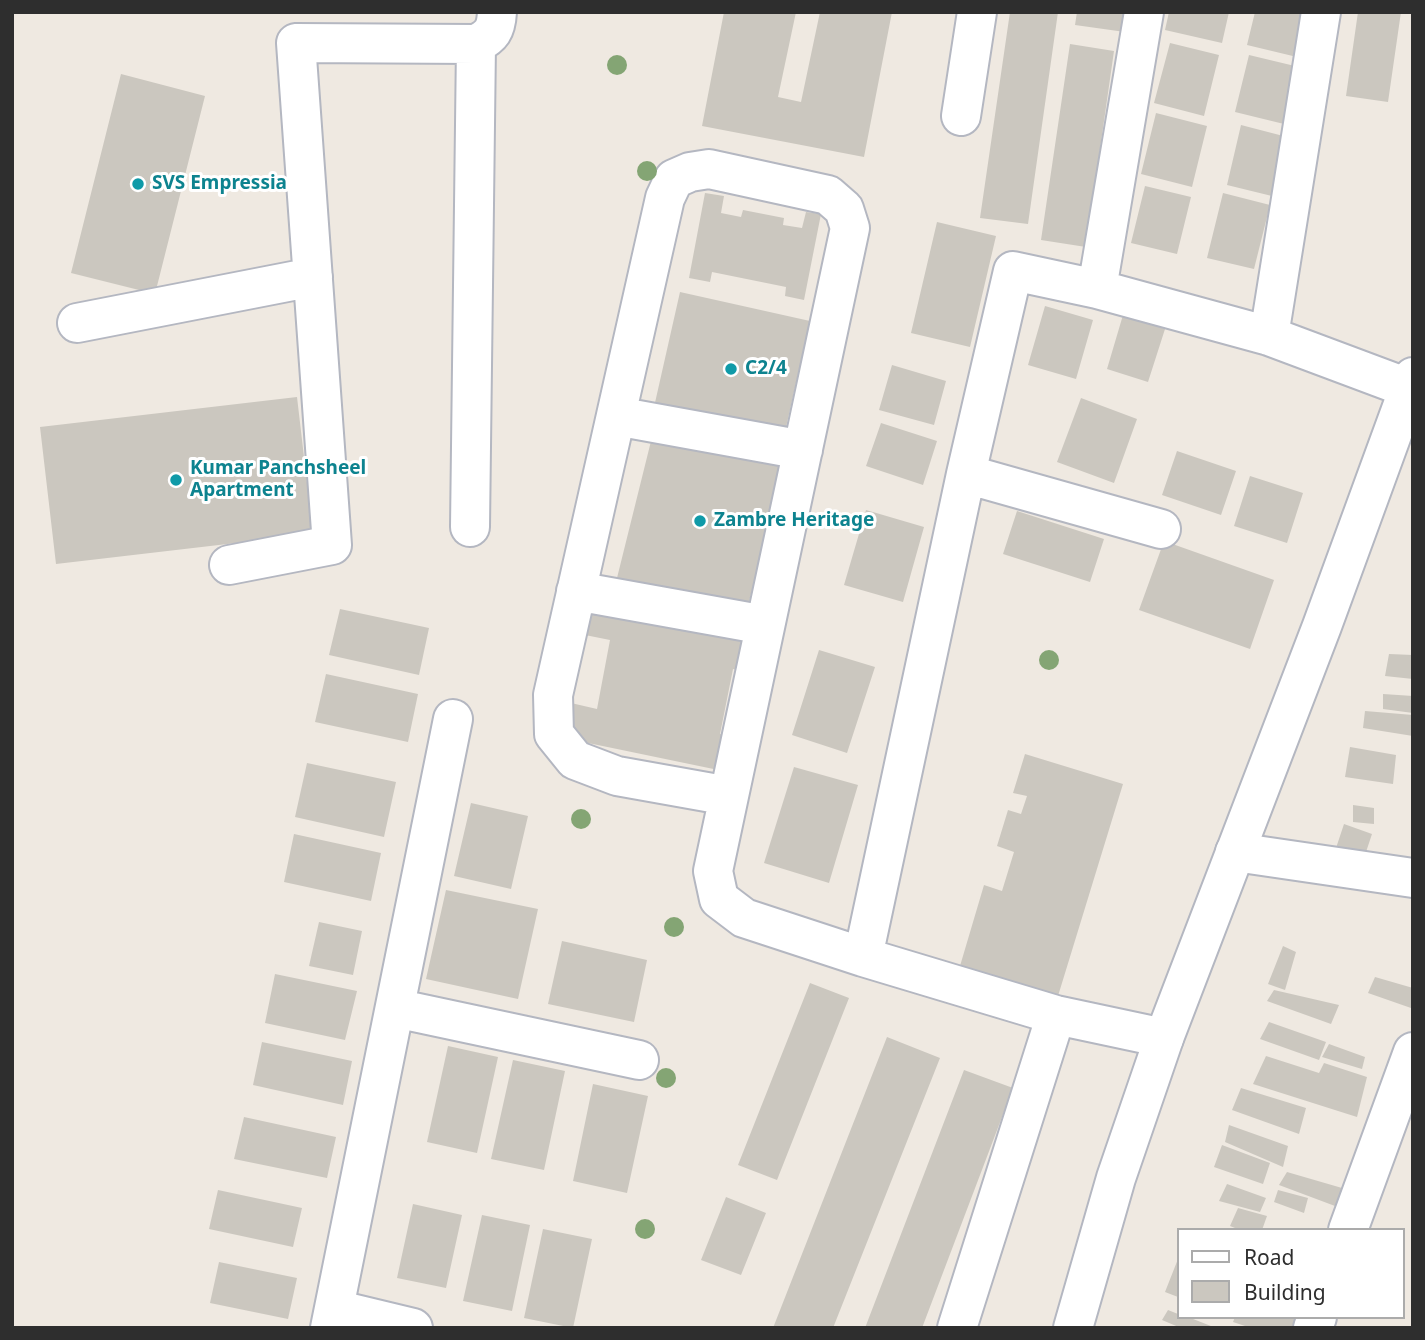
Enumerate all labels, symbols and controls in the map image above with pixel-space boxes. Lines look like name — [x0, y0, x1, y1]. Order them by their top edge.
place label: SVS Empressia — [152, 173, 287, 195]
marker: SVS Empressia — [130, 176, 146, 192]
place label: C2/4 — [745, 358, 787, 380]
marker: C2/4 — [723, 361, 739, 377]
place label: Kumar Panchsheel Apartment — [190, 458, 366, 502]
marker: Kumar Panchsheel Apartment — [168, 472, 184, 488]
place label: Zambre Heritage — [714, 510, 874, 532]
marker: Zambre Heritage — [692, 513, 708, 529]
legend — [1176, 1228, 1404, 1319]
text: Road — [1244, 1243, 1294, 1271]
text: Building — [1244, 1278, 1326, 1306]

